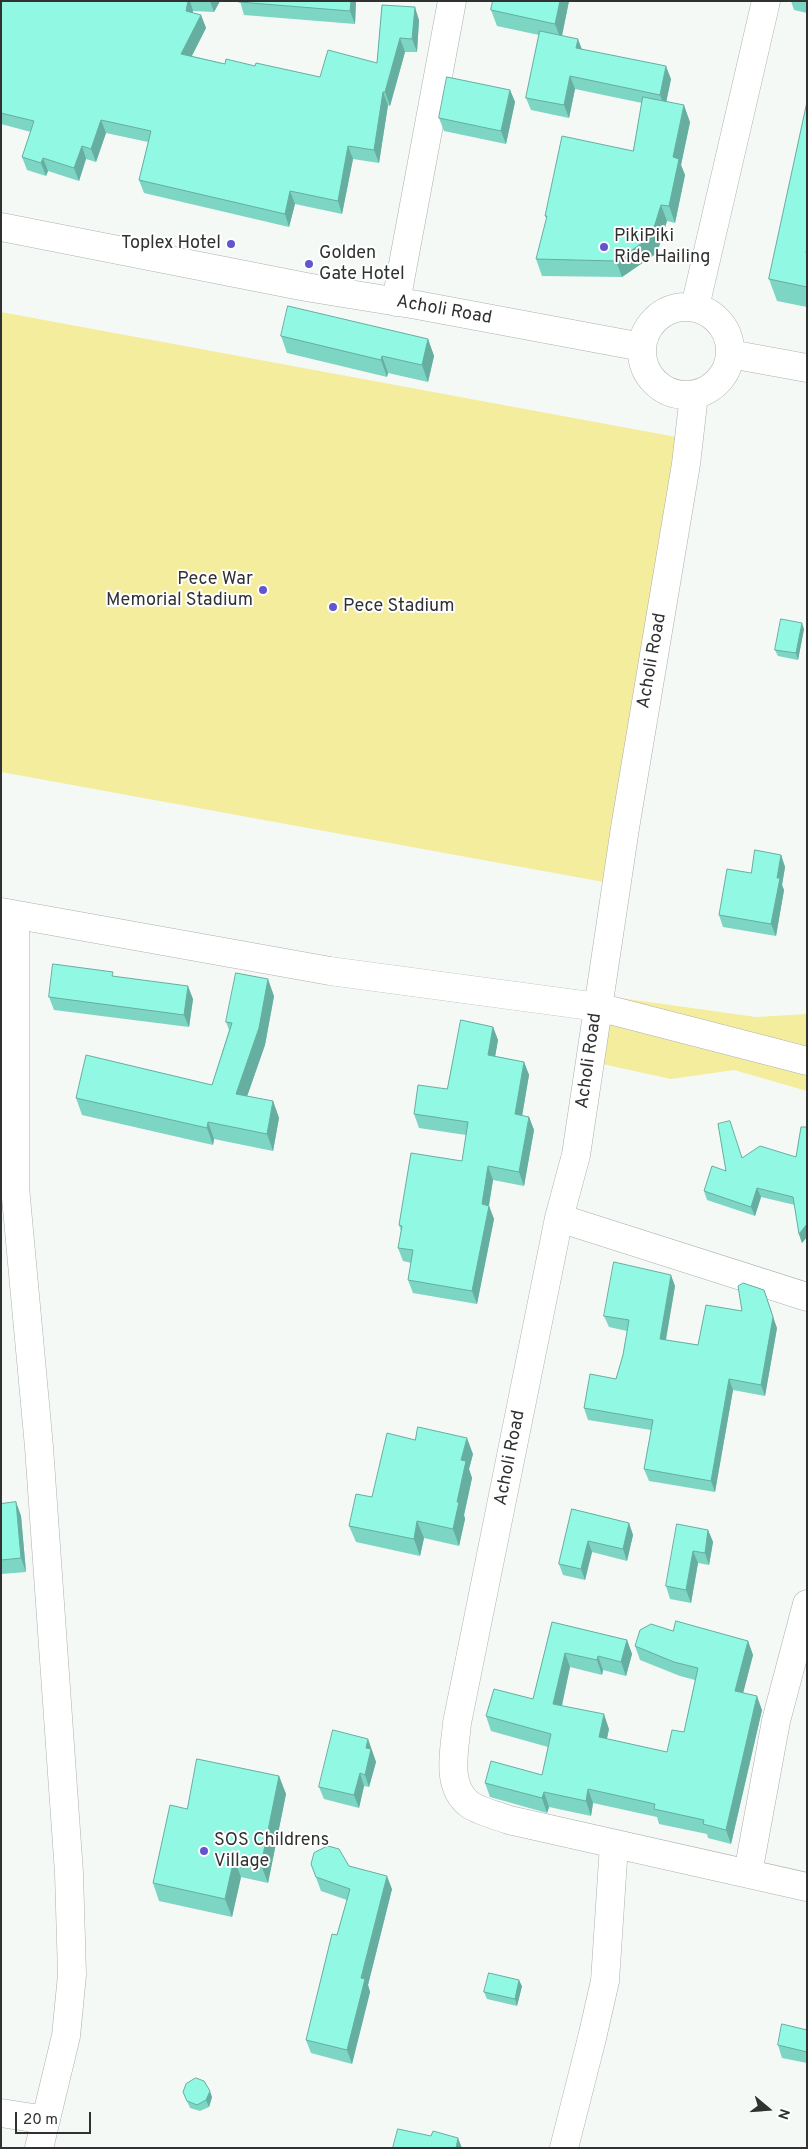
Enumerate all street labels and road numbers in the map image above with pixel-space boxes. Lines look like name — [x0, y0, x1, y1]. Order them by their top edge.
street label: Acholi Road — [395, 292, 493, 330]
street label: Acholi Road — [634, 612, 672, 710]
street label: Acholi Road — [573, 1012, 607, 1110]
street label: Acholi Road — [491, 1408, 531, 1508]

